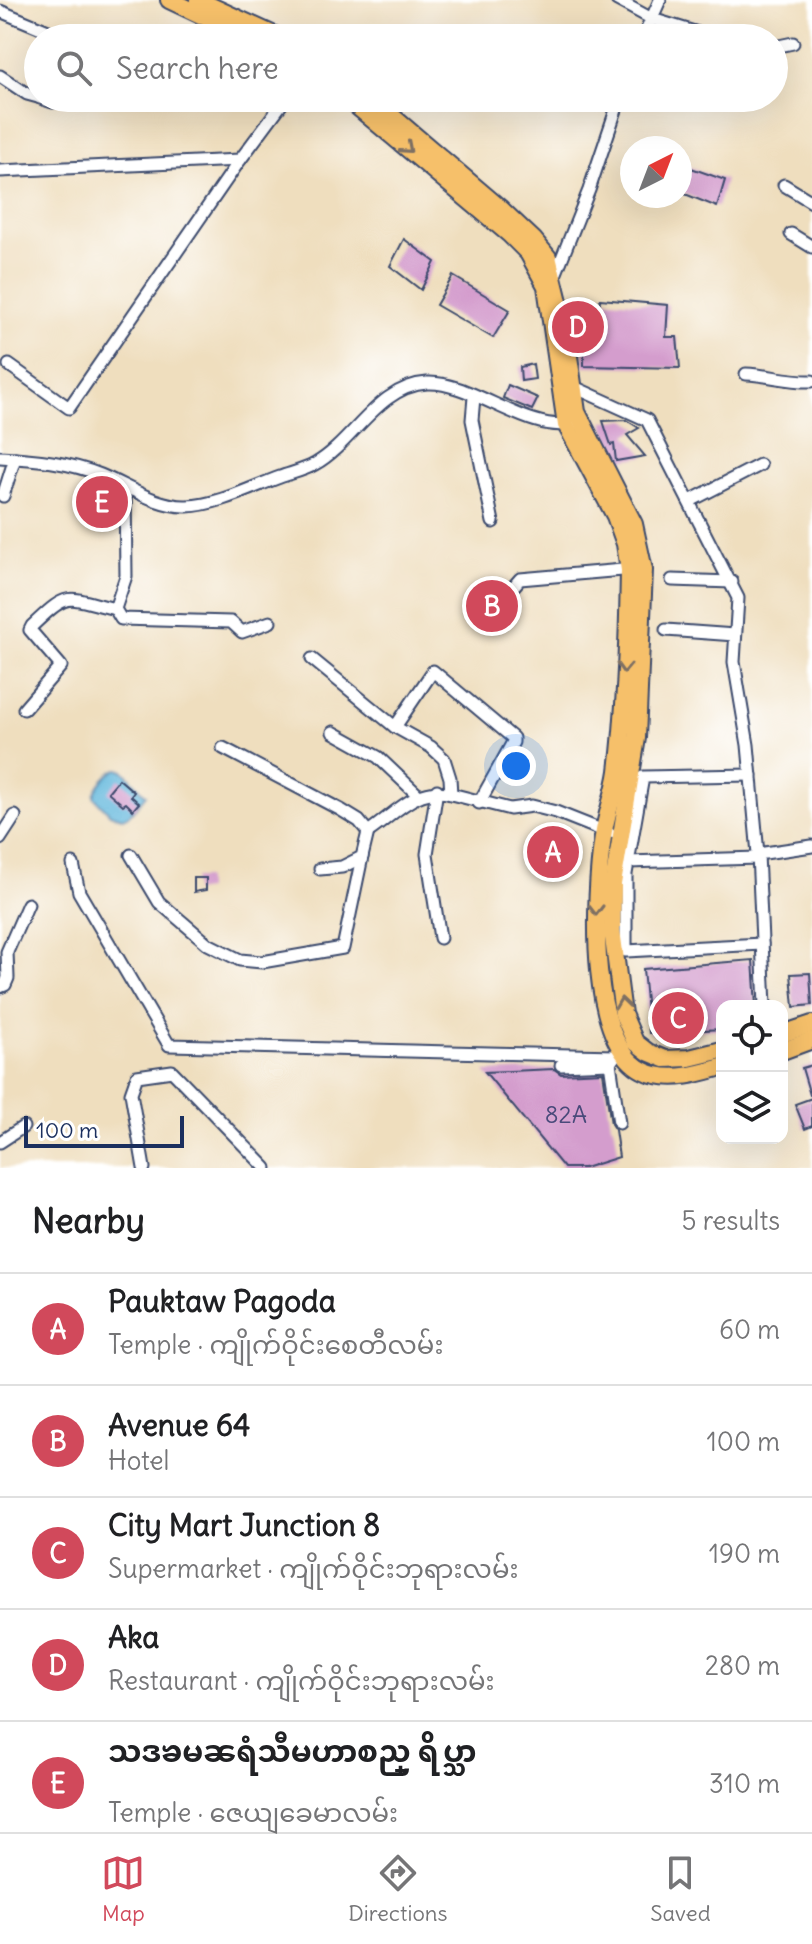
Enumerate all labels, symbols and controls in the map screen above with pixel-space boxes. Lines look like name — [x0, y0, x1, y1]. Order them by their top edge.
search box — [24, 24, 788, 112]
icon: search — [52, 46, 96, 90]
text: Search here — [116, 49, 279, 87]
north arrow — [620, 136, 692, 208]
one-way arrow — [398, 138, 413, 153]
pin: D — [552, 297, 604, 357]
pin: E — [76, 472, 128, 532]
pin: B — [466, 576, 518, 636]
one-way arrow — [616, 662, 633, 675]
your location — [496, 746, 536, 786]
pin: A — [527, 822, 579, 882]
one-way arrow — [587, 904, 605, 917]
pin: C — [652, 988, 704, 1048]
one-way arrow — [614, 997, 631, 1010]
map controls — [716, 1000, 788, 1144]
button: locate — [716, 1000, 788, 1072]
button: layers — [716, 1072, 788, 1144]
house number: 82A — [545, 1099, 587, 1129]
scale bar — [24, 1112, 184, 1148]
text: 100 m — [36, 1116, 98, 1144]
text: Nearby — [32, 1199, 145, 1242]
text: 5 results — [682, 1204, 780, 1237]
text: Pauktaw Pagoda — [108, 1282, 336, 1320]
text: A — [50, 1313, 66, 1346]
text: 60 m — [719, 1313, 780, 1346]
text: Temple · ကျိုက်ဝိုင်းစေတီလမ်း — [108, 1328, 443, 1361]
text: Avenue 64 — [108, 1406, 250, 1444]
text: B — [49, 1425, 67, 1458]
text: 100 m — [706, 1425, 780, 1458]
text: Hotel — [108, 1444, 169, 1477]
text: City Mart Junction 8 — [108, 1506, 380, 1544]
text: C — [49, 1537, 67, 1570]
text: 190 m — [709, 1537, 780, 1570]
text: Supermarket · ကျိုက်ဝိုင်းဘုရားလမ်း — [108, 1552, 518, 1585]
text: Aka — [108, 1618, 159, 1656]
text: D — [49, 1649, 67, 1682]
text: 280 m — [705, 1649, 780, 1682]
text: Restaurant · ကျိုက်ဝိုင်းဘုရားလမ်း — [108, 1664, 495, 1697]
text: သဒၶမၼရံသီမဟာစည္ ရိပ္သာ — [108, 1732, 477, 1770]
text: E — [50, 1767, 66, 1800]
text: 310 m — [709, 1767, 780, 1800]
text: Temple · ဇေယျခေမာလမ်း — [108, 1796, 398, 1829]
tab: Map — [101, 1851, 145, 1927]
tab: Directions — [348, 1851, 448, 1927]
tab: Saved — [650, 1851, 711, 1927]

